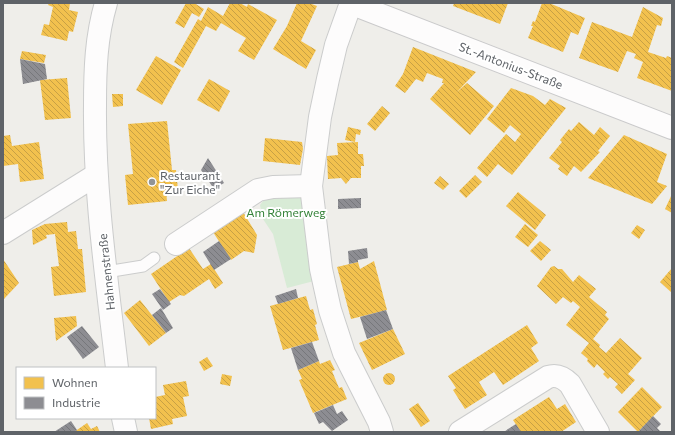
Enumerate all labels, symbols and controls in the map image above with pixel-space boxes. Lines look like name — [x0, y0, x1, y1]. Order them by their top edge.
street label: St.-Antonius-Straße — [457, 39, 565, 91]
place label: Restaurant "Zur Eiche" — [160, 168, 220, 196]
marker: Restaurant "Zur Eiche" — [147, 177, 157, 187]
park label: Am Römerweg — [246, 205, 326, 219]
street label: Hahnenstraße — [95, 233, 117, 311]
legend — [16, 367, 156, 419]
text: Wohnen — [52, 375, 98, 389]
text: Industrie — [52, 395, 100, 409]

